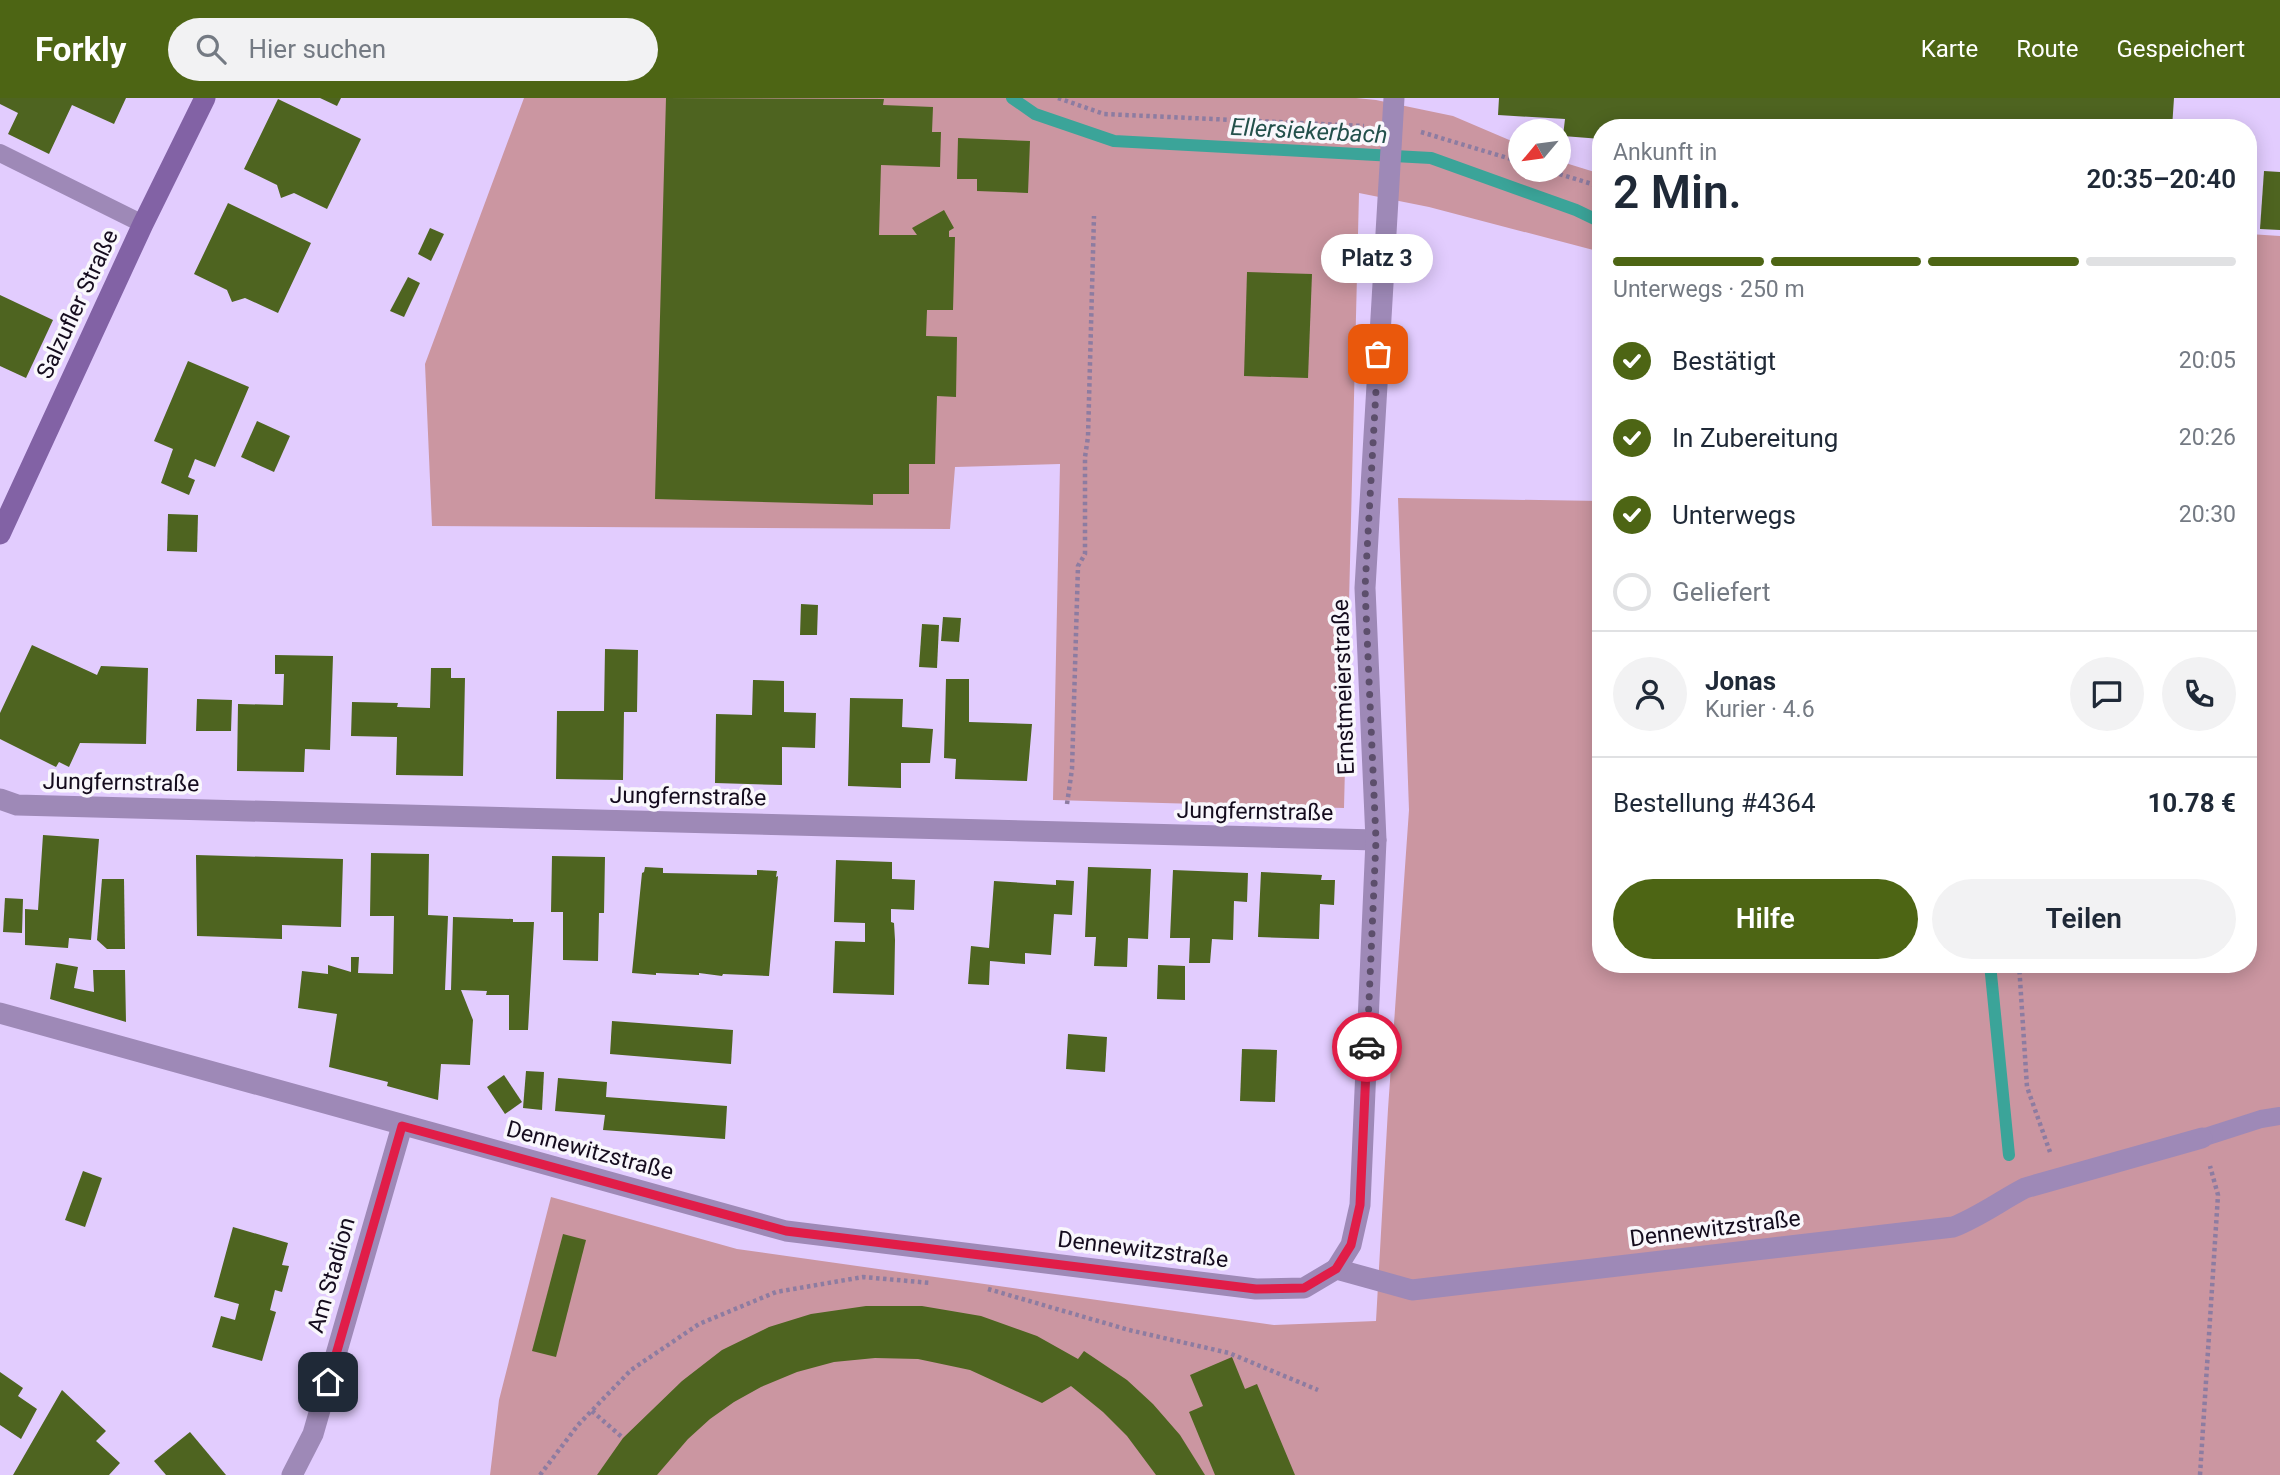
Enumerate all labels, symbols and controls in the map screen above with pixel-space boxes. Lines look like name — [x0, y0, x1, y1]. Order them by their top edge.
search box — [168, 18, 658, 81]
text: Forkly — [35, 30, 126, 69]
icon: search — [192, 30, 230, 68]
text: Hier suchen — [248, 34, 386, 64]
text: Karte — [1921, 35, 1978, 63]
text: Route — [2016, 35, 2078, 63]
text: Gespeichert — [2116, 35, 2245, 63]
water label: Ellersiekerbach — [1230, 113, 1388, 149]
north arrow — [1508, 119, 1572, 182]
map controls — [1508, 119, 1571, 182]
text: Ankunft in — [1613, 139, 1717, 166]
text: 20:35–20:40 — [2086, 164, 2236, 194]
text: 2 Min. — [1613, 165, 1742, 219]
street label: Salzufler Straße — [31, 225, 124, 383]
callout: Platz 3 — [1322, 235, 1434, 284]
text: Platz 3 — [1341, 245, 1413, 272]
text: Unterwegs · 250 m — [1613, 276, 1805, 303]
pin — [1348, 324, 1408, 384]
icon: bag — [1359, 335, 1397, 373]
icon: check — [1613, 342, 1651, 380]
text: Bestätigt — [1672, 346, 1776, 376]
text: 20:05 — [2179, 347, 2236, 374]
icon: check — [1613, 419, 1651, 457]
text: In Zubereitung — [1672, 423, 1838, 453]
text: 20:26 — [2179, 424, 2236, 451]
icon: check — [1613, 496, 1651, 534]
text: Unterwegs — [1672, 500, 1796, 530]
text: 20:30 — [2179, 501, 2236, 528]
text: Geliefert — [1672, 577, 1770, 607]
street label: Ernstmeierstraße — [1327, 599, 1360, 775]
button: person — [1613, 657, 1687, 731]
button: chat — [2070, 657, 2144, 731]
button: phone — [2162, 657, 2236, 731]
text: Jonas — [1705, 666, 1776, 696]
text: Kurier · 4.6 — [1705, 696, 1815, 723]
street label: Jungfernstraße — [43, 768, 199, 797]
street label: Jungfernstraße — [610, 782, 766, 811]
text: Bestellung #4364 — [1613, 788, 1816, 818]
text: 10.78 € — [2147, 788, 2236, 818]
street label: Jungfernstraße — [1177, 797, 1333, 826]
button: Hilfe — [1613, 879, 1918, 959]
button: Teilen — [1932, 879, 2236, 959]
courier — [1332, 1012, 1402, 1082]
icon: car — [1348, 1028, 1386, 1066]
street label: Dennewitzstraße — [503, 1115, 676, 1186]
street label: Dennewitzstraße — [1628, 1205, 1802, 1252]
street label: Am Stadion — [302, 1214, 361, 1336]
street label: Dennewitzstraße — [1056, 1226, 1230, 1273]
pin — [298, 1352, 358, 1412]
icon: home — [309, 1363, 347, 1401]

